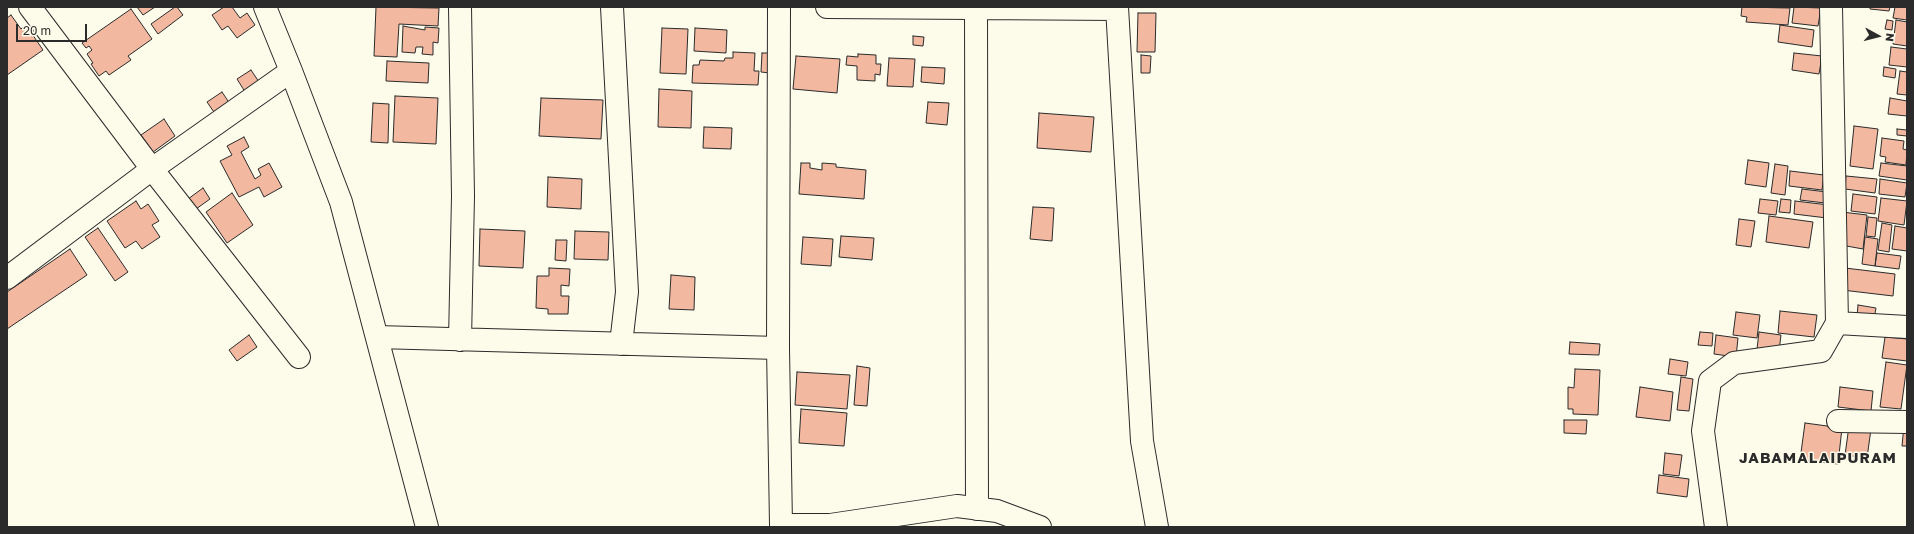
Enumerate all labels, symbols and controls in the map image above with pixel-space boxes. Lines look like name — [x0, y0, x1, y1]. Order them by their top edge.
scale bar — [18, 16, 89, 42]
north arrow — [1858, 16, 1898, 56]
text: 20 m — [23, 23, 51, 38]
text: N — [1883, 33, 1897, 42]
district label: JABAMALAIPURAM — [1739, 449, 1897, 467]

